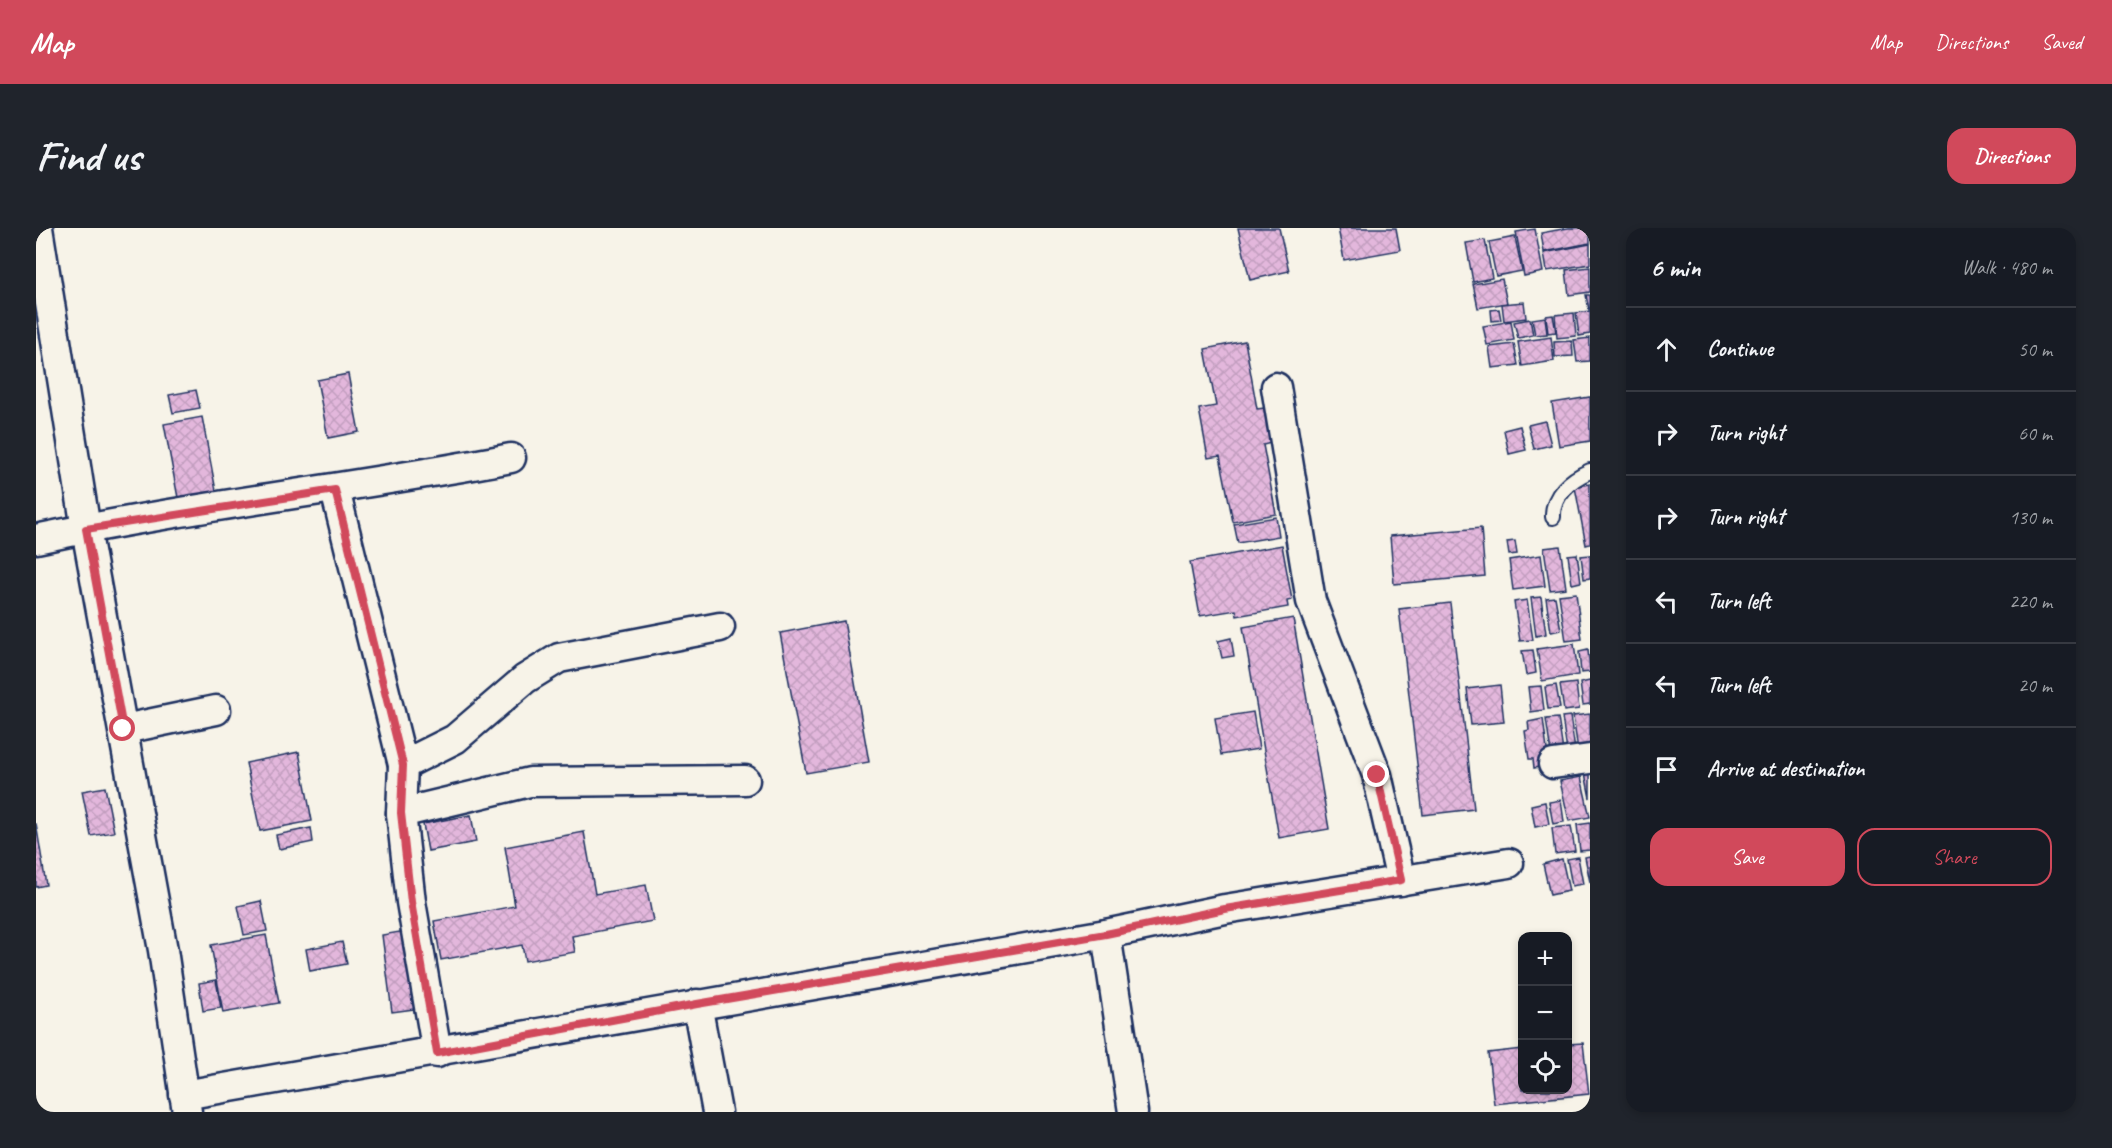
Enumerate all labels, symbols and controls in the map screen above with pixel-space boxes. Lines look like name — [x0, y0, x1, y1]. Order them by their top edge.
text: Map — [30, 25, 73, 60]
text: Map — [1870, 29, 1902, 55]
text: Directions — [1935, 29, 2008, 55]
text: Saved — [2041, 29, 2082, 55]
button: Directions — [1947, 128, 2076, 184]
text: Find us — [36, 130, 141, 183]
text: 6 min — [1650, 251, 1700, 284]
text: Walk · 480 m — [1962, 255, 2052, 280]
icon: ahead — [1650, 333, 1683, 366]
text: Continue — [1707, 335, 1773, 363]
text: 50 m — [2018, 337, 2052, 362]
icon: right — [1650, 417, 1683, 450]
text: Turn right — [1707, 419, 1784, 447]
text: 60 m — [2018, 421, 2052, 446]
icon: right — [1650, 501, 1683, 534]
text: Turn right — [1707, 503, 1784, 531]
text: 130 m — [2009, 505, 2052, 530]
icon: left — [1650, 585, 1683, 618]
text: Turn left — [1707, 587, 1771, 615]
text: 220 m — [2009, 589, 2052, 614]
icon: left — [1650, 669, 1683, 702]
text: Turn left — [1707, 671, 1771, 699]
text: 20 m — [2018, 673, 2052, 698]
route start — [109, 715, 135, 741]
icon: arrive — [1650, 753, 1683, 786]
text: Arrive at destination — [1707, 755, 1864, 783]
route end — [1363, 761, 1389, 787]
button: Save — [1650, 828, 1845, 886]
button: Share — [1857, 828, 2052, 886]
map controls — [1518, 932, 1572, 1094]
button: + — [1518, 932, 1572, 986]
button: − — [1518, 986, 1572, 1040]
button: locate — [1518, 1040, 1572, 1094]

